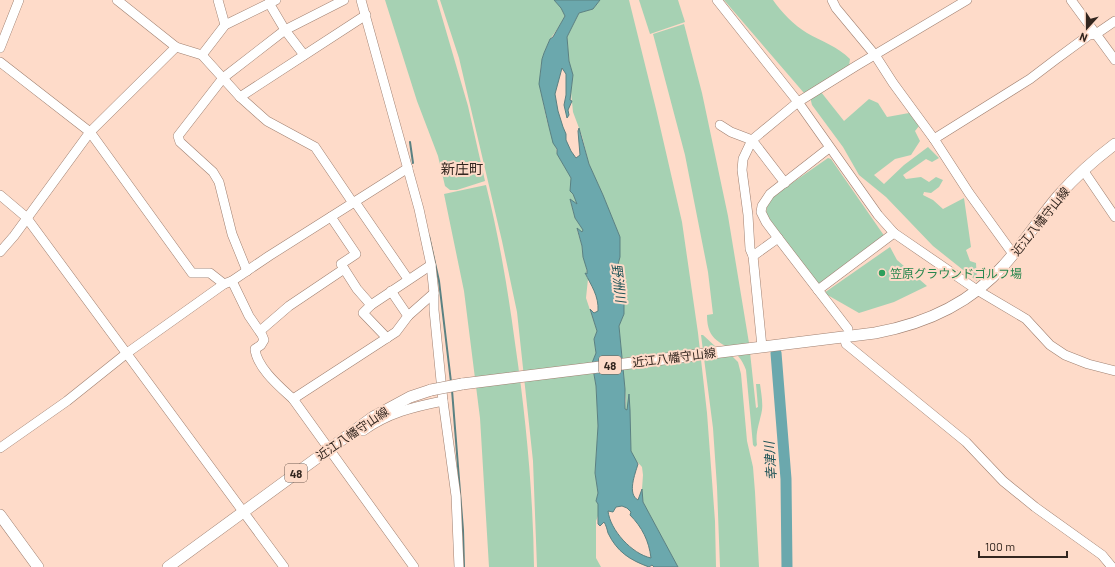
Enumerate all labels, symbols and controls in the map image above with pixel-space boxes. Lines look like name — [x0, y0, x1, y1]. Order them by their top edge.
north arrow — [1067, 8, 1107, 48]
text: N — [1077, 30, 1089, 45]
district label: 新庄町 — [441, 160, 483, 177]
street label: 近江八幡守山線 — [1008, 184, 1072, 258]
water label: 野洲川 — [609, 263, 630, 305]
place label: 笠原グラウンドゴルフ場 — [890, 266, 1022, 280]
marker: 笠原グラウンドゴルフ場 — [877, 268, 887, 278]
street label: 近江八幡守山線 — [631, 345, 717, 369]
road number: 48 — [599, 356, 621, 374]
street label: 近江八幡守山線 — [313, 404, 391, 462]
water label: 幸津川 — [761, 439, 779, 481]
road number: 48 — [285, 464, 307, 482]
scale bar — [979, 533, 1067, 559]
text: 100 m — [985, 539, 1015, 553]

